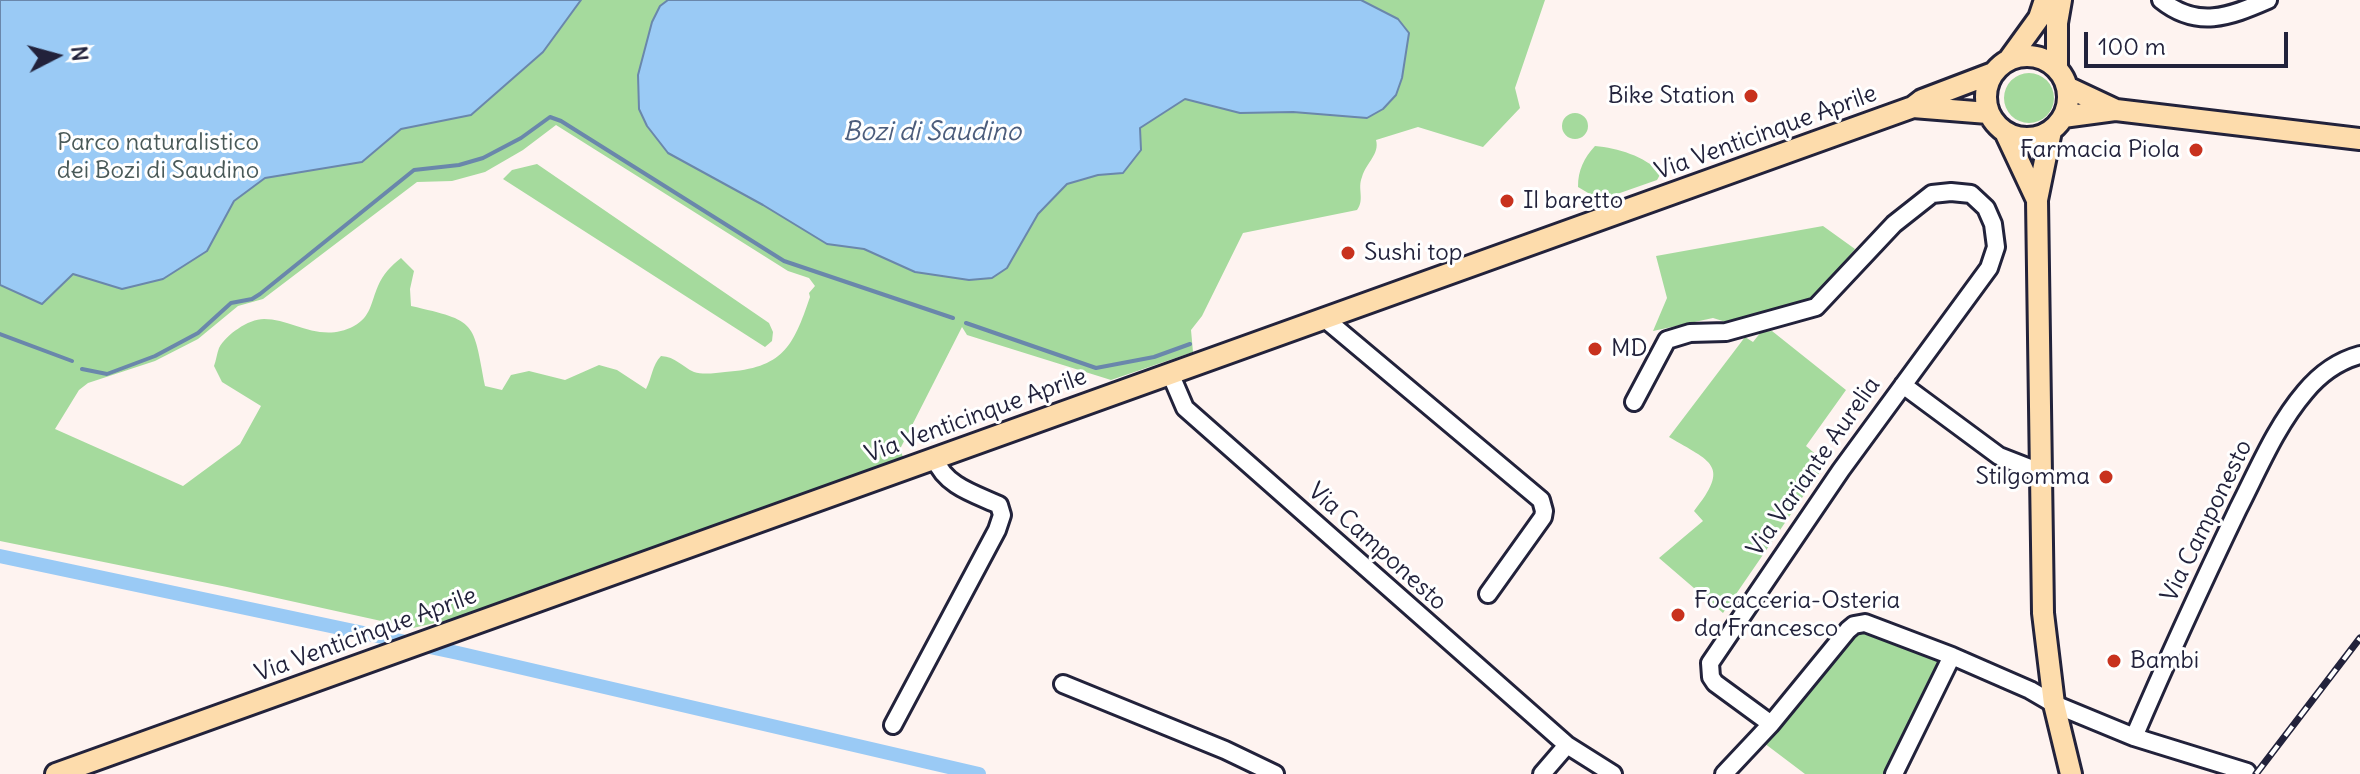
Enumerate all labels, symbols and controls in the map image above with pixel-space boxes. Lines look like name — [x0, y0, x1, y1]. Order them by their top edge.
north arrow — [16, 16, 96, 96]
scale bar — [2088, 16, 2292, 66]
text: 100 m — [2098, 31, 2166, 61]
text: N — [65, 44, 95, 63]
street label: Via Venticinque Aprile — [1651, 79, 1881, 187]
place label: Bike Station — [1608, 82, 1735, 110]
marker: Bike Station — [1742, 87, 1760, 105]
water label: Bozi di Saudino — [843, 117, 1021, 149]
park label: Parco naturalistico dei Bozi di Saudino — [57, 129, 259, 185]
place label: Farmacia Piola — [2020, 136, 2180, 164]
marker: Farmacia Piola — [2187, 141, 2205, 159]
place label: Il baretto — [1523, 187, 1623, 215]
marker: Il baretto — [1498, 192, 1516, 210]
place label: Sushi top — [1364, 239, 1462, 267]
marker: Sushi top — [1339, 244, 1357, 262]
place label: MD — [1611, 335, 1648, 363]
marker: MD — [1586, 340, 1604, 358]
street label: Via Venticinque Aprile — [861, 362, 1091, 470]
street label: Via Variante Aurelia — [1741, 372, 1887, 562]
street label: Via Camponesto — [2155, 435, 2259, 607]
place label: Stilgomma — [1976, 463, 2090, 491]
marker: Stilgomma — [2097, 468, 2115, 486]
street label: Via Camponesto — [1302, 477, 1452, 617]
street label: Via Venticinque Aprile — [251, 581, 481, 689]
place label: Focacceria-Osteria da Francesco — [1694, 587, 1900, 643]
marker: Focacceria-Osteria da Francesco — [1669, 606, 1687, 624]
place label: Bambi — [2130, 647, 2199, 675]
marker: Bambi — [2105, 652, 2123, 670]

